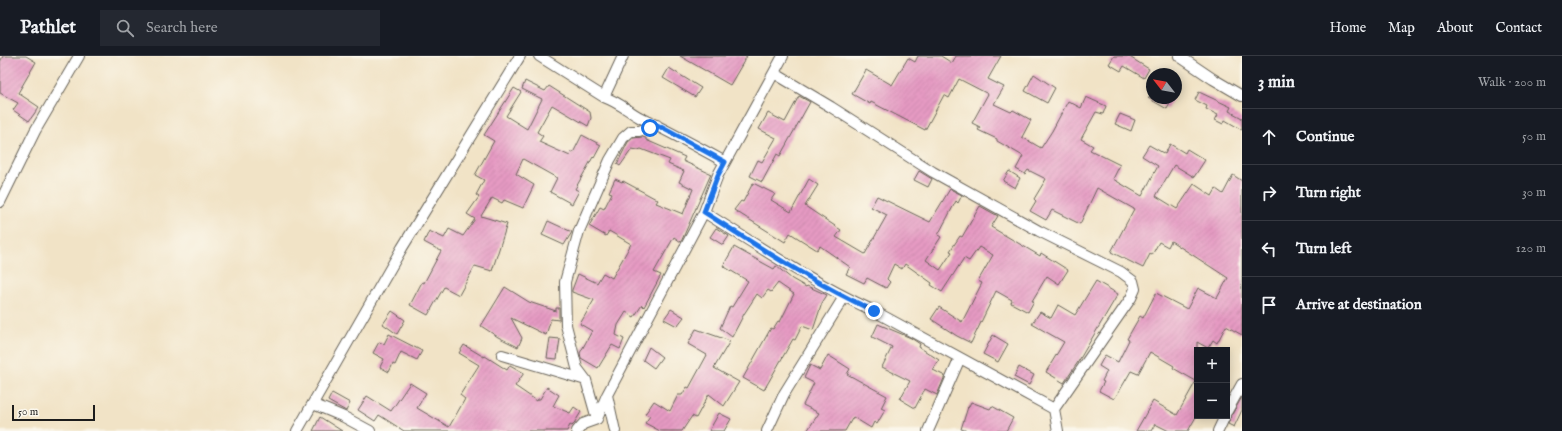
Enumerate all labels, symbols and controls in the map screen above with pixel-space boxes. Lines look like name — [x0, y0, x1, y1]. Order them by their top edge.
search box — [100, 10, 380, 46]
text: Pathlet — [20, 16, 76, 40]
icon: search — [114, 17, 136, 39]
text: Search here — [146, 18, 218, 37]
text: Home — [1330, 19, 1366, 37]
text: Map — [1388, 19, 1415, 37]
text: About — [1437, 19, 1473, 37]
text: Contact — [1495, 19, 1542, 37]
north arrow — [1146, 68, 1182, 104]
text: 3 min — [1258, 72, 1295, 93]
text: Walk · 200 m — [1478, 74, 1546, 91]
route start — [641, 119, 659, 137]
icon: ahead — [1258, 126, 1280, 148]
text: Continue — [1296, 127, 1354, 146]
text: 50 m — [1522, 128, 1546, 145]
icon: right — [1258, 182, 1280, 204]
text: Turn right — [1296, 183, 1361, 202]
text: 30 m — [1522, 184, 1546, 201]
icon: left — [1258, 238, 1280, 260]
text: Turn left — [1296, 239, 1352, 258]
text: 120 m — [1516, 240, 1546, 257]
icon: arrive — [1258, 294, 1280, 316]
text: Arrive at destination — [1296, 295, 1422, 314]
route end — [865, 302, 883, 320]
map controls — [1194, 347, 1230, 419]
button: + — [1194, 347, 1230, 383]
button: − — [1194, 383, 1230, 419]
scale bar — [12, 403, 95, 422]
text: 50 m — [18, 405, 38, 419]

